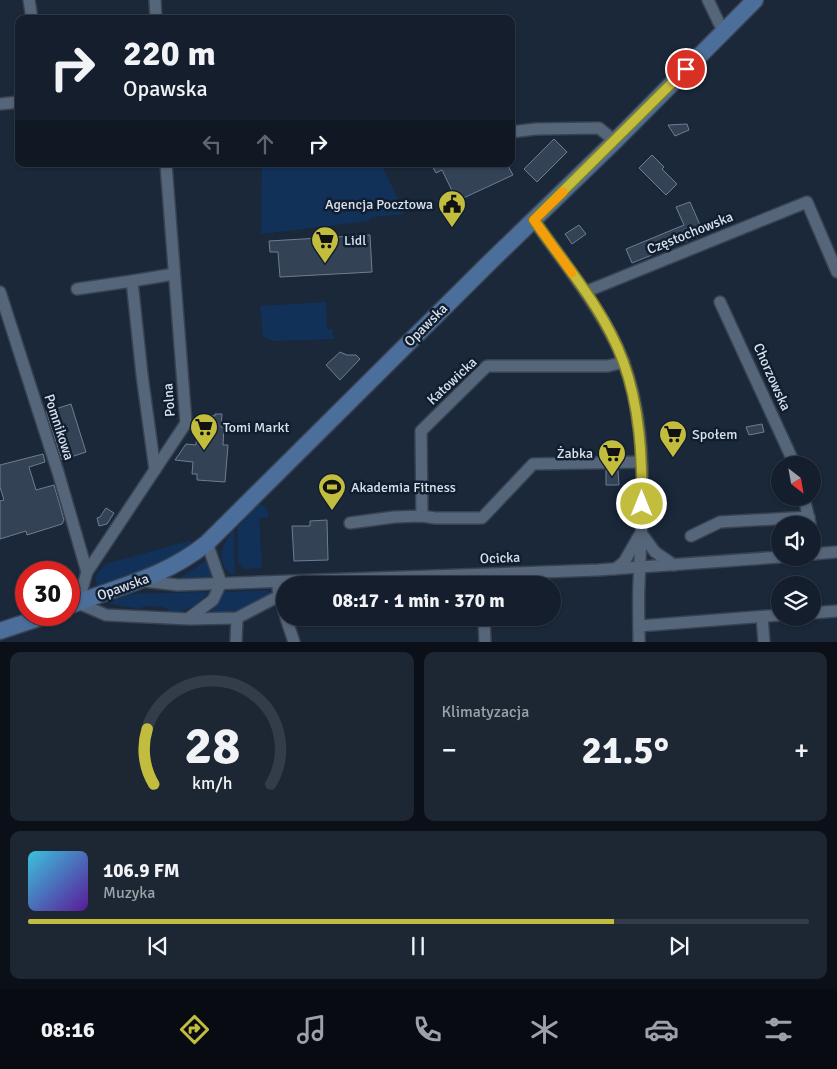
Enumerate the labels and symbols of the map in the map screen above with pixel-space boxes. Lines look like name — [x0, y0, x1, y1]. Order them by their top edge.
pin — [665, 48, 707, 90]
public building icon: Agencja Pocztowa — [437, 189, 467, 228]
place label: Agencja Pocztowa — [325, 196, 433, 213]
street label: Częstochowska — [644, 208, 736, 258]
supermarket icon: Lidl — [310, 225, 340, 264]
place label: Lidl — [344, 232, 366, 249]
street label: Opawska — [401, 300, 451, 350]
street label: Chorzowska — [750, 341, 794, 413]
street label: Katowicka — [424, 354, 480, 408]
street label: Polna — [159, 383, 179, 417]
street label: Pomnikowa — [40, 392, 78, 462]
supermarket icon: Tomi Markt — [189, 412, 219, 451]
place label: Tomi Markt — [223, 419, 290, 436]
supermarket icon: Społem — [658, 419, 688, 458]
place label: Społem — [692, 426, 737, 443]
supermarket icon: Żabka — [597, 438, 627, 477]
place label: Żabka — [557, 445, 593, 462]
north arrow — [771, 456, 821, 506]
sports icon: Akademia Fitness — [317, 472, 347, 511]
position arrow — [615, 477, 667, 529]
place label: Akademia Fitness — [351, 479, 456, 496]
street label: Ocicka — [479, 549, 521, 567]
speed limit sign: 30 — [15, 561, 80, 626]
street label: Opawska — [95, 570, 151, 604]

